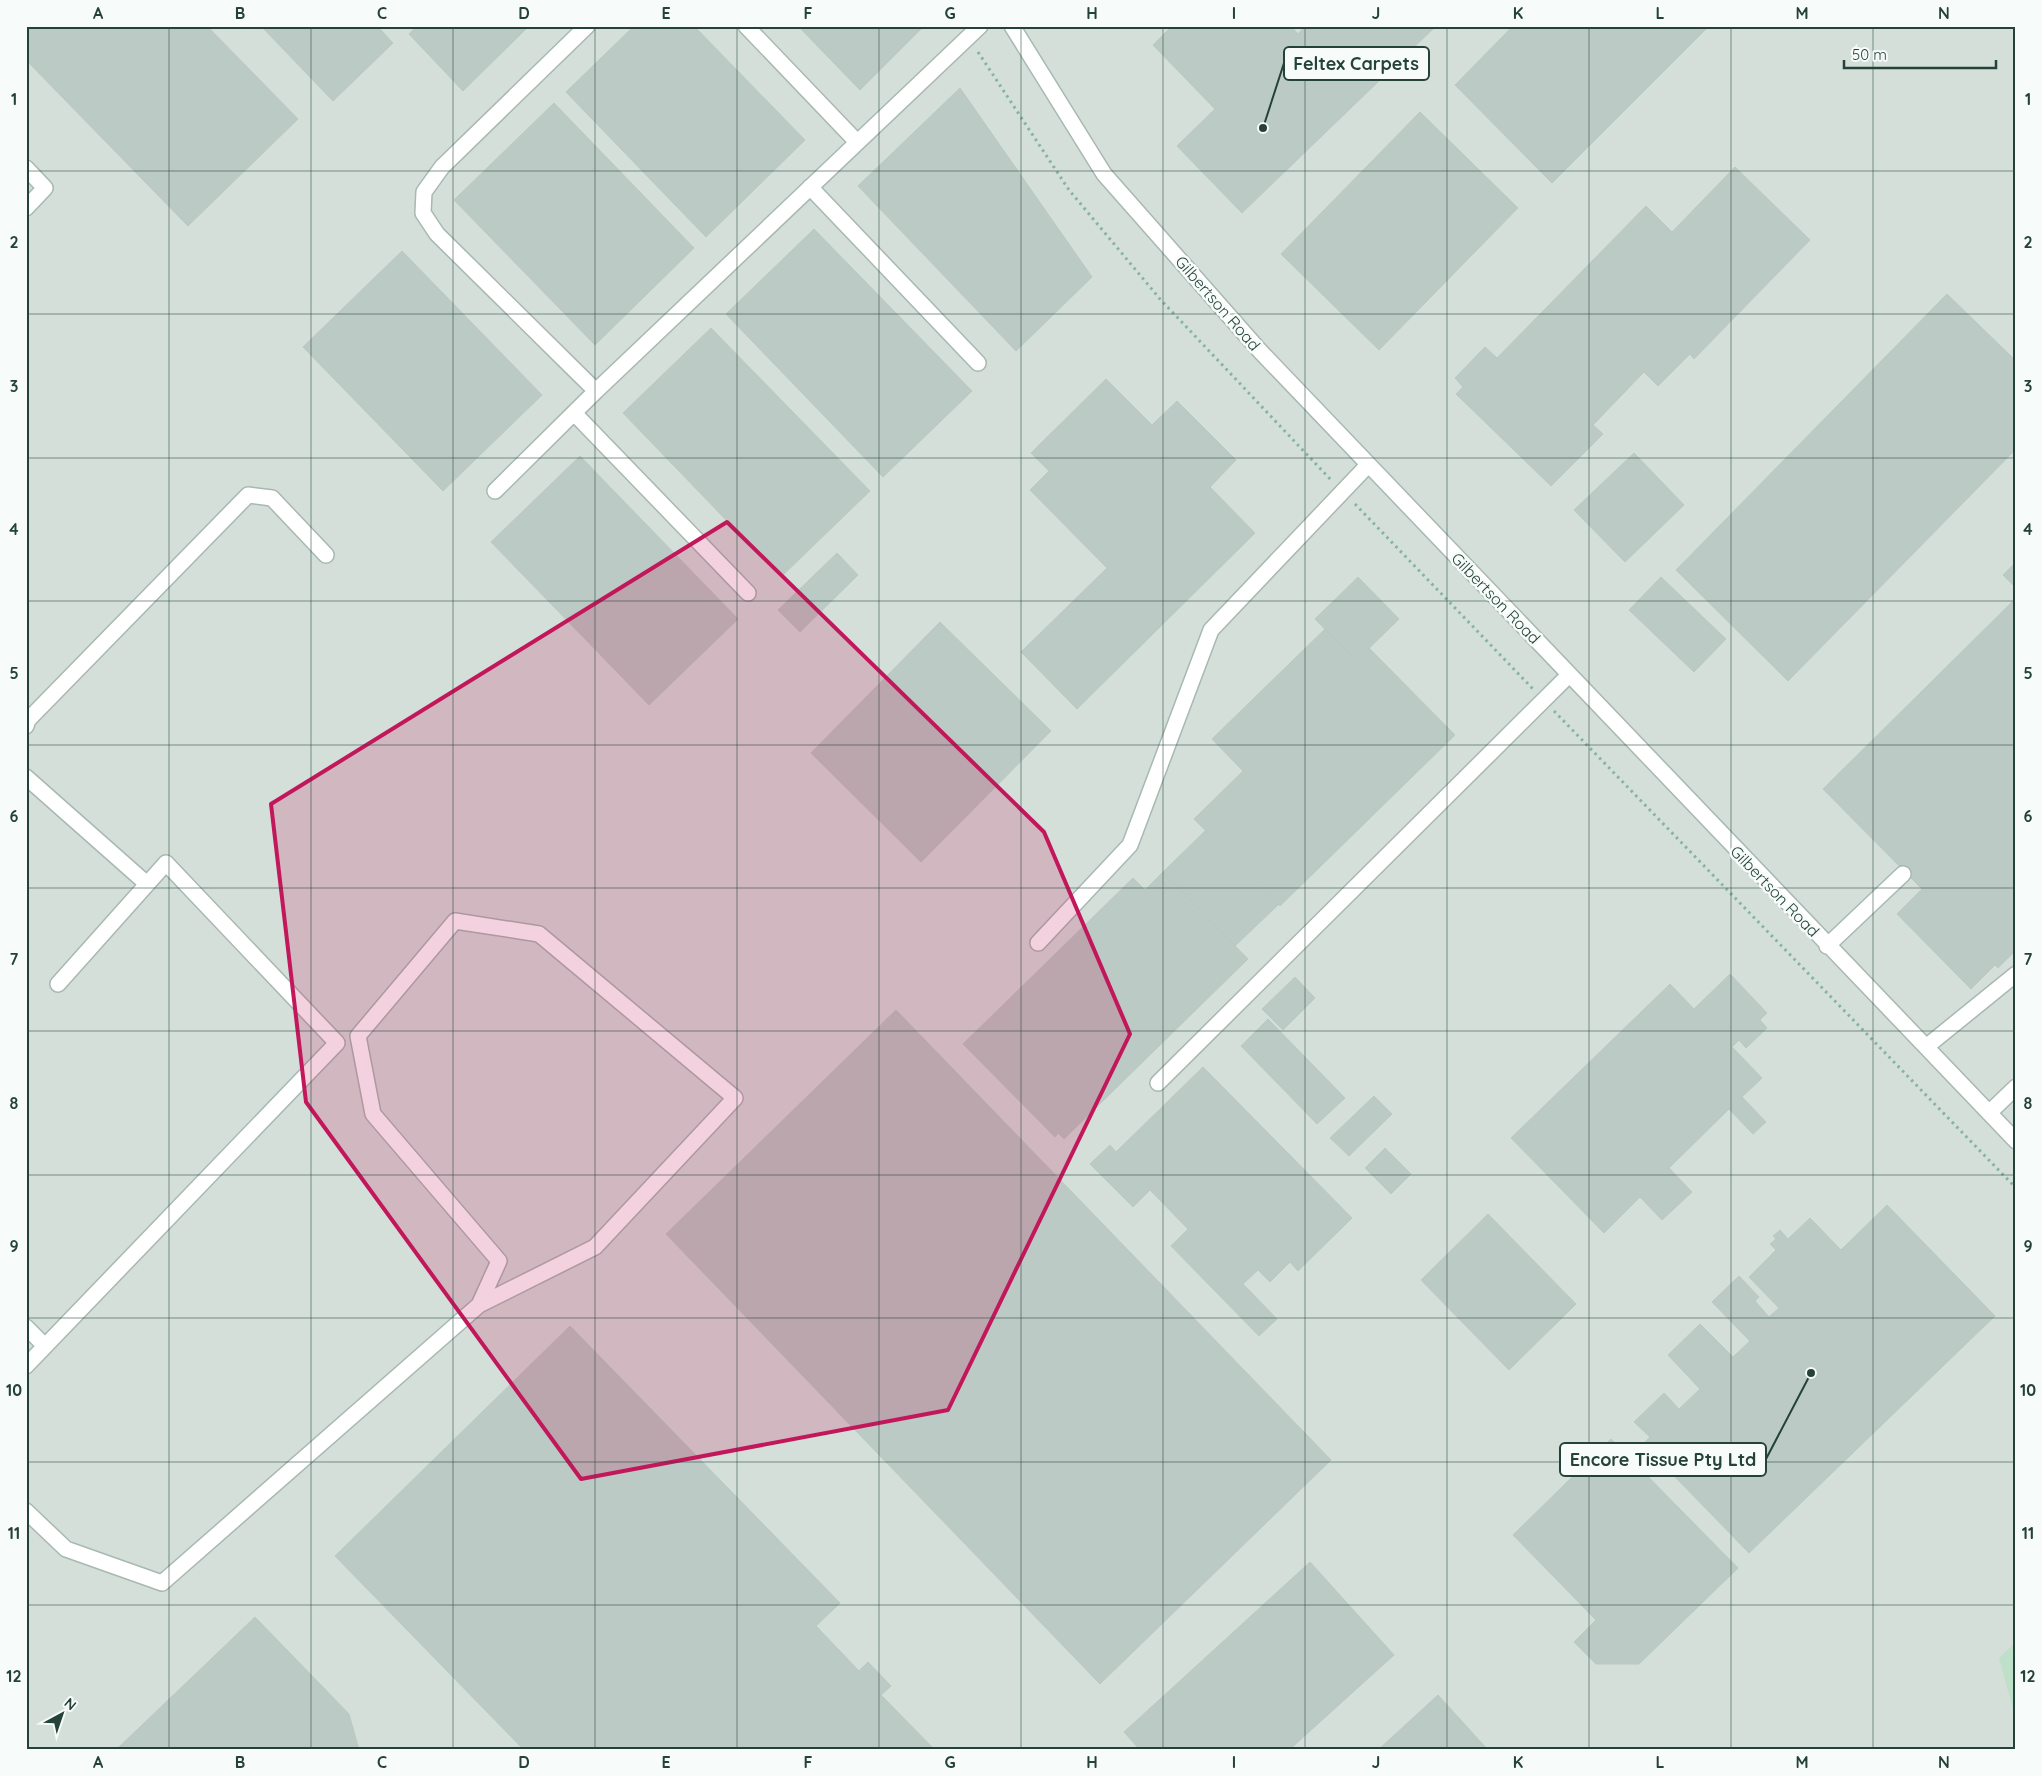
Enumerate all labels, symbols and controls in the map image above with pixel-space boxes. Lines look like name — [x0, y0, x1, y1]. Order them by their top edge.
text: A — [93, 3, 104, 23]
text: B — [235, 3, 245, 23]
text: C — [377, 3, 387, 23]
text: D — [518, 3, 530, 23]
text: E — [661, 3, 671, 23]
text: F — [804, 3, 813, 23]
text: G — [944, 3, 956, 23]
text: H — [1086, 3, 1098, 23]
text: I — [1232, 3, 1236, 23]
text: J — [1372, 3, 1380, 23]
text: K — [1513, 3, 1523, 23]
text: L — [1656, 3, 1665, 23]
text: M — [1795, 3, 1809, 23]
text: N — [1938, 3, 1950, 23]
scale bar — [1844, 38, 1997, 70]
text: 50 m — [1852, 45, 1887, 64]
callout: Feltex Carpets — [1284, 47, 1429, 80]
text: Feltex Carpets — [1293, 52, 1419, 75]
text: 1 — [11, 89, 17, 109]
text: 1 — [2025, 89, 2031, 109]
text: 2 — [9, 232, 19, 252]
text: 2 — [2023, 232, 2033, 252]
street label: Gilbertson Road — [1171, 251, 1265, 355]
text: 3 — [10, 376, 18, 396]
text: 3 — [2024, 376, 2032, 396]
text: 4 — [9, 519, 19, 539]
text: 4 — [2023, 519, 2033, 539]
street label: Gilbertson Road — [1447, 548, 1545, 648]
text: 5 — [9, 663, 19, 683]
text: 5 — [2023, 663, 2033, 683]
text: 6 — [10, 806, 19, 826]
text: 6 — [2024, 806, 2033, 826]
street label: Gilbertson Road — [1726, 841, 1824, 941]
text: 7 — [10, 949, 19, 969]
text: 7 — [2024, 949, 2033, 969]
text: 8 — [10, 1093, 19, 1113]
text: 8 — [2024, 1093, 2033, 1113]
text: 9 — [9, 1236, 19, 1256]
text: 9 — [2023, 1236, 2033, 1256]
text: 10 — [6, 1380, 22, 1400]
text: 10 — [2020, 1380, 2036, 1400]
callout: Encore Tissue Pty Ltd — [1560, 1443, 1766, 1476]
text: Encore Tissue Pty Ltd — [1570, 1448, 1756, 1471]
text: 11 — [8, 1523, 20, 1543]
text: 11 — [2022, 1523, 2034, 1543]
text: 12 — [6, 1666, 22, 1686]
text: 12 — [2020, 1666, 2036, 1686]
north arrow — [38, 1688, 88, 1738]
text: N — [61, 1694, 80, 1714]
text: A — [93, 1752, 104, 1772]
text: B — [235, 1752, 245, 1772]
text: C — [377, 1752, 387, 1772]
text: D — [518, 1752, 530, 1772]
text: E — [661, 1752, 671, 1772]
text: F — [804, 1752, 813, 1772]
text: G — [944, 1752, 956, 1772]
text: H — [1086, 1752, 1098, 1772]
text: I — [1232, 1752, 1236, 1772]
text: J — [1372, 1752, 1380, 1772]
text: K — [1513, 1752, 1523, 1772]
text: L — [1656, 1752, 1665, 1772]
text: M — [1795, 1752, 1809, 1772]
text: N — [1938, 1752, 1950, 1772]

